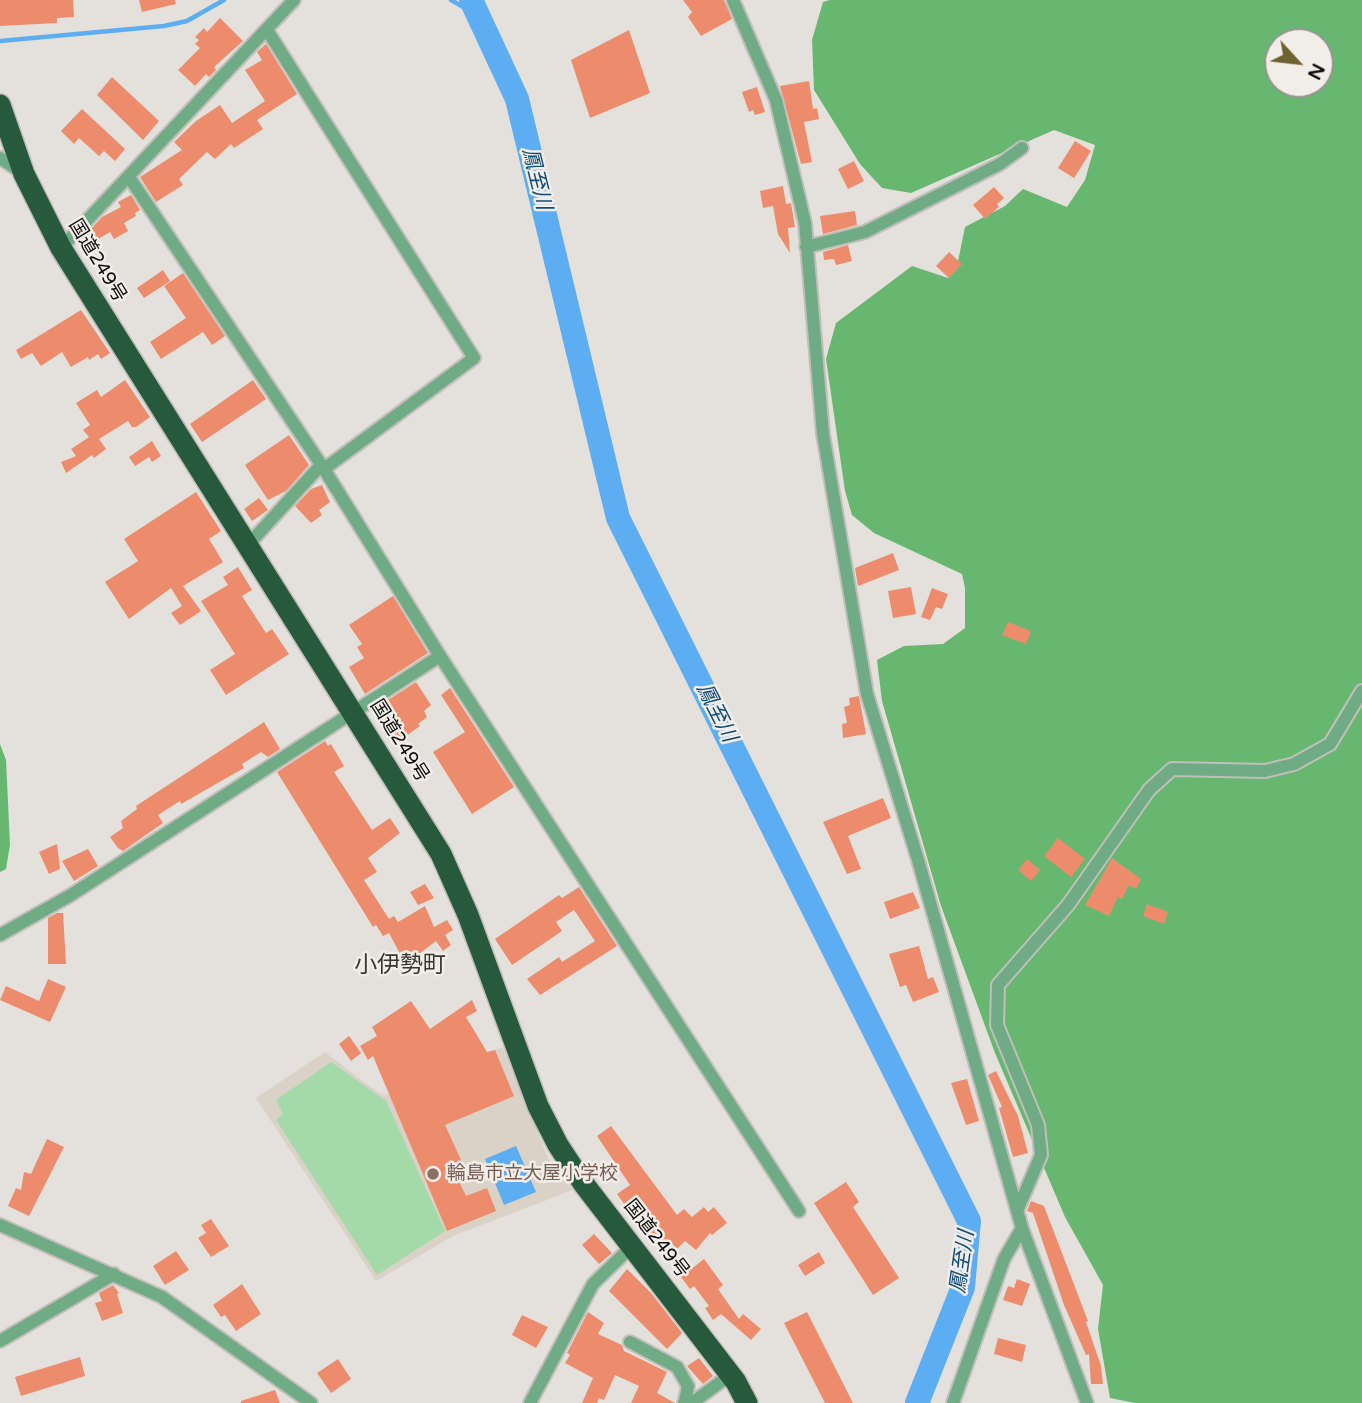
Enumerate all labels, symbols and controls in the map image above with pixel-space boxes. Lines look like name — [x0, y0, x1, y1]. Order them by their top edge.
north arrow — [1264, 28, 1334, 98]
text: N — [1303, 60, 1329, 83]
water label: 鳳至川 — [516, 145, 556, 213]
street label: 国道249号 — [63, 215, 131, 307]
water label: 鳳至川 — [690, 679, 742, 747]
street label: 国道249号 — [365, 696, 433, 786]
district label: 小伊勢町 — [354, 952, 446, 980]
place label: 輪島市立大屋小学校 — [447, 1163, 618, 1185]
marker: 輪島市立大屋小学校 — [425, 1166, 441, 1182]
street label: 国道249号 — [618, 1195, 694, 1283]
water label: 鳳至川 — [946, 1229, 980, 1295]

